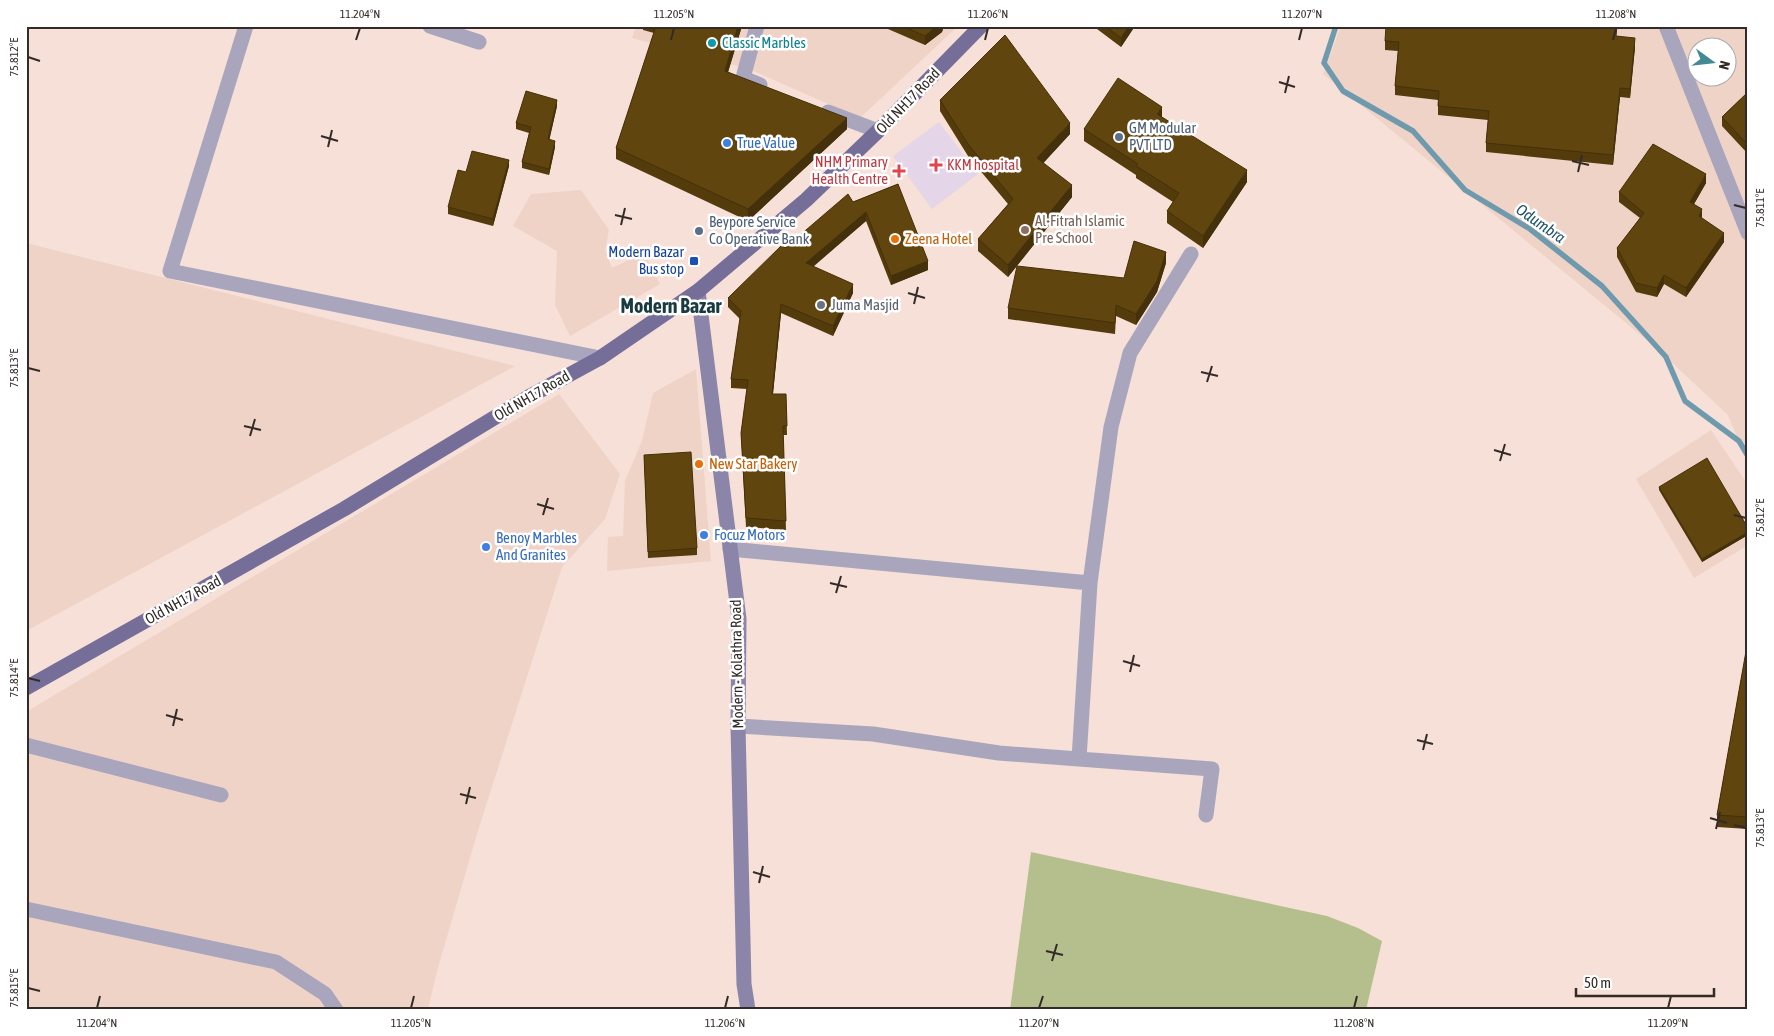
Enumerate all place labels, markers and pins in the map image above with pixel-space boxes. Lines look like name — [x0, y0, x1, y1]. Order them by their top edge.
place label: Classic Marbles — [722, 34, 806, 51]
marker: Classic Marbles — [706, 37, 718, 49]
place label: GM Modular PVT LTD — [1129, 119, 1196, 153]
marker: GM Modular PVT LTD — [1113, 131, 1125, 143]
place label: True Value — [737, 134, 795, 151]
marker: True Value — [721, 137, 733, 149]
place label: NHM Primary Health Centre — [811, 153, 888, 187]
place label: KKM hospital — [947, 156, 1019, 173]
marker: KKM hospital — [929, 158, 943, 172]
marker: NHM Primary Health Centre — [892, 164, 906, 178]
place label: Al-Fitrah Islamic Pre School — [1035, 212, 1125, 246]
place label: Beypore Service Co Operative Bank — [709, 213, 810, 247]
marker: Al-Fitrah Islamic Pre School — [1019, 224, 1031, 236]
marker: Beypore Service Co Operative Bank — [693, 225, 705, 237]
place label: Zeena Hotel — [905, 230, 972, 247]
marker: Zeena Hotel — [889, 233, 901, 245]
place label: Modern Bazar Bus stop — [608, 243, 685, 277]
marker: Modern Bazar Bus stop — [688, 255, 700, 267]
place label: Juma Masjid — [831, 296, 899, 313]
marker: Juma Masjid — [815, 299, 827, 311]
place label: New Star Bakery — [709, 455, 797, 472]
marker: New Star Bakery — [693, 458, 705, 470]
place label: Focuz Motors — [714, 526, 785, 543]
place label: Benoy Marbles And Granites — [496, 529, 577, 563]
marker: Focuz Motors — [698, 529, 710, 541]
marker: Benoy Marbles And Granites — [480, 541, 492, 553]

